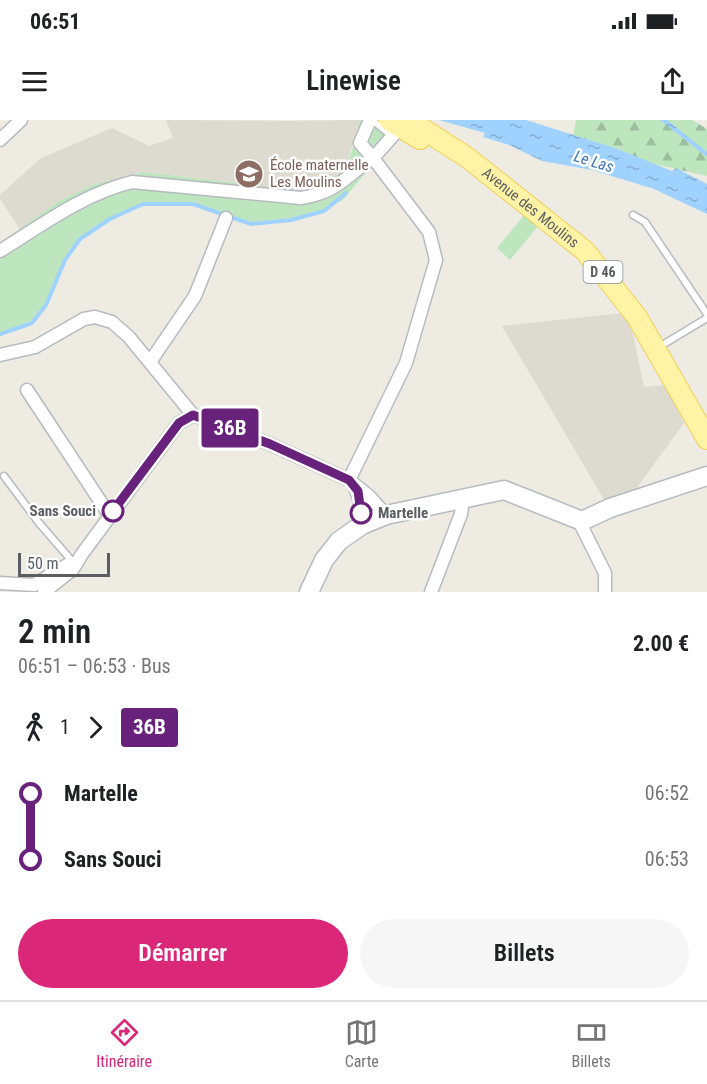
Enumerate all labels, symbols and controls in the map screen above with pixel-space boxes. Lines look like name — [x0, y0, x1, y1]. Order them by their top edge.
text: 06:51 — [30, 9, 81, 34]
icon: menu — [18, 65, 51, 98]
text: Linewise — [306, 65, 401, 97]
icon: share — [656, 65, 689, 98]
water label: Le Las — [572, 147, 616, 176]
place label: École maternelle Les Moulins — [270, 156, 368, 191]
school or university icon: École maternelle Les Moulins — [233, 158, 265, 190]
street label: Avenue des Moulins — [478, 164, 583, 252]
road number: D 46 — [584, 261, 622, 283]
line badge: 36B — [196, 408, 264, 448]
text: 36B — [213, 416, 247, 440]
marker: Sans Souci — [102, 500, 124, 522]
place label: Sans Souci — [30, 502, 96, 520]
marker: Martelle — [350, 502, 372, 524]
place label: Martelle — [378, 504, 428, 522]
scale bar — [18, 550, 110, 577]
text: 50 m — [27, 554, 59, 573]
text: 2 min — [18, 612, 91, 651]
text: 2.00 € — [633, 631, 689, 656]
text: 06:51 – 06:53 · Bus — [18, 654, 171, 678]
icon: walk — [18, 711, 51, 744]
icon: forward — [79, 711, 112, 744]
text: 1 — [60, 715, 70, 739]
text: 36B — [133, 715, 166, 739]
text: Martelle — [64, 781, 138, 806]
text: 06:52 — [645, 781, 689, 805]
text: Sans Souci — [64, 847, 161, 872]
text: 06:53 — [645, 847, 689, 871]
button: Démarrer — [18, 919, 348, 988]
button: Billets — [360, 919, 689, 988]
tab: Itinéraire — [96, 1016, 152, 1071]
tab: Carte — [345, 1016, 379, 1071]
tab: Billets — [571, 1016, 611, 1071]

